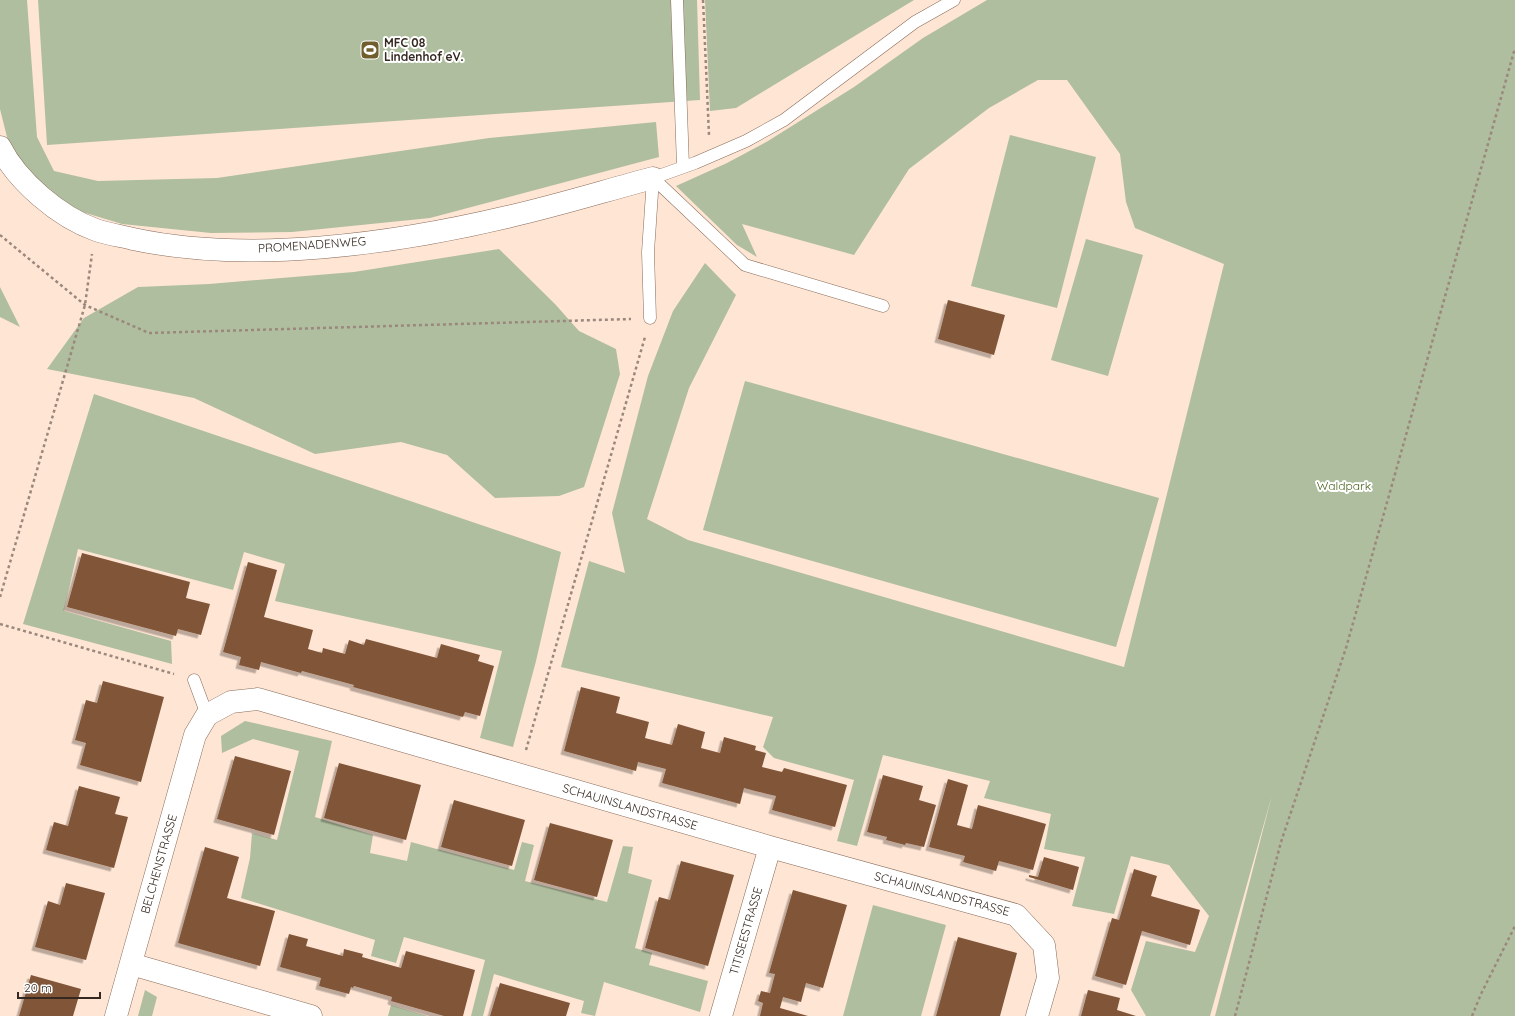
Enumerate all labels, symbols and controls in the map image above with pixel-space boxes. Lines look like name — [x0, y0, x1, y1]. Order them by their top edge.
place label: MFC 08 Lindenhof eV. — [384, 35, 464, 64]
sports icon: MFC 08 Lindenhof eV. — [359, 39, 381, 61]
street label: PROMENADENWEG — [257, 233, 367, 256]
park label: Waldpark — [1317, 478, 1371, 493]
street label: SCHAUINSLANDSTRASSE — [561, 780, 699, 833]
street label: BELCHENSTRASSE — [137, 812, 180, 915]
street label: SCHAUINSLANDSTRASSE — [873, 868, 1012, 919]
street label: TITISEESTRASSE — [726, 885, 765, 977]
scale bar — [18, 974, 100, 1000]
text: 20 m — [24, 980, 52, 995]

